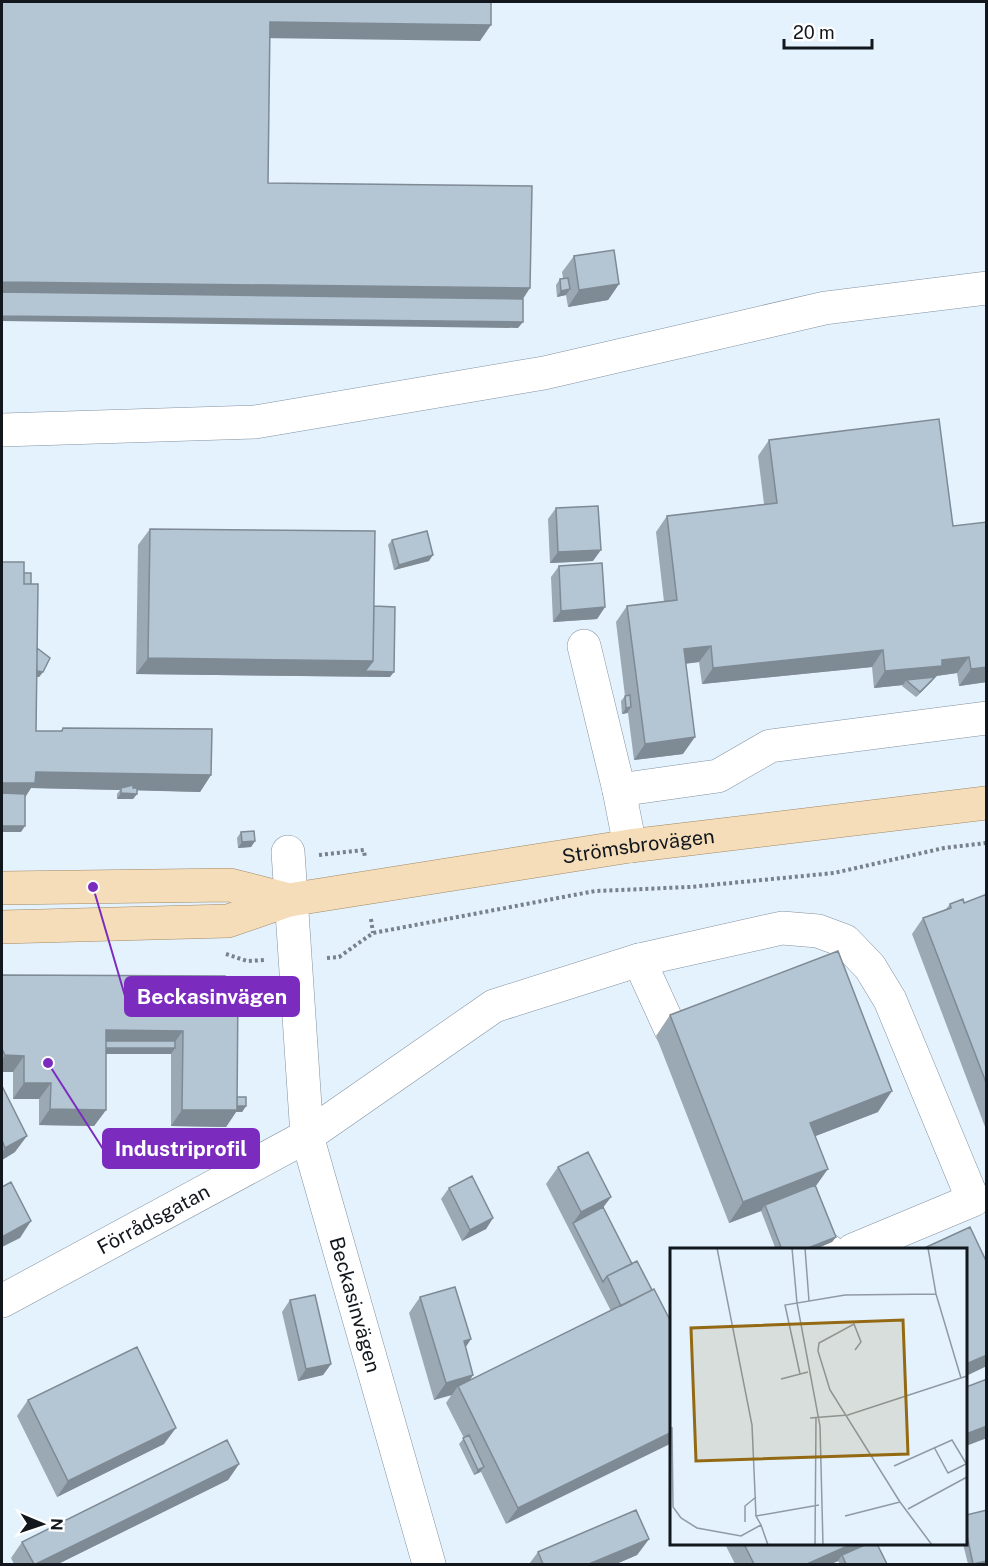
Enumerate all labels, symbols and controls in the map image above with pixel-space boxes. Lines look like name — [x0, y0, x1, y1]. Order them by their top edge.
scale bar — [784, 12, 872, 50]
text: 20 m — [793, 22, 835, 43]
street label: Strömsbrovägen — [560, 824, 716, 869]
callout: Beckasinvägen — [125, 977, 299, 1016]
text: Beckasinvägen — [137, 984, 287, 1009]
callout: Industriprofil — [103, 1129, 259, 1168]
text: Industriprofil — [115, 1136, 247, 1161]
street label: Förrådsgatan — [93, 1179, 214, 1259]
street label: Beckasinvägen — [324, 1234, 386, 1375]
inset map — [670, 1248, 967, 1545]
north arrow — [12, 1494, 72, 1554]
text: N — [47, 1518, 66, 1531]

